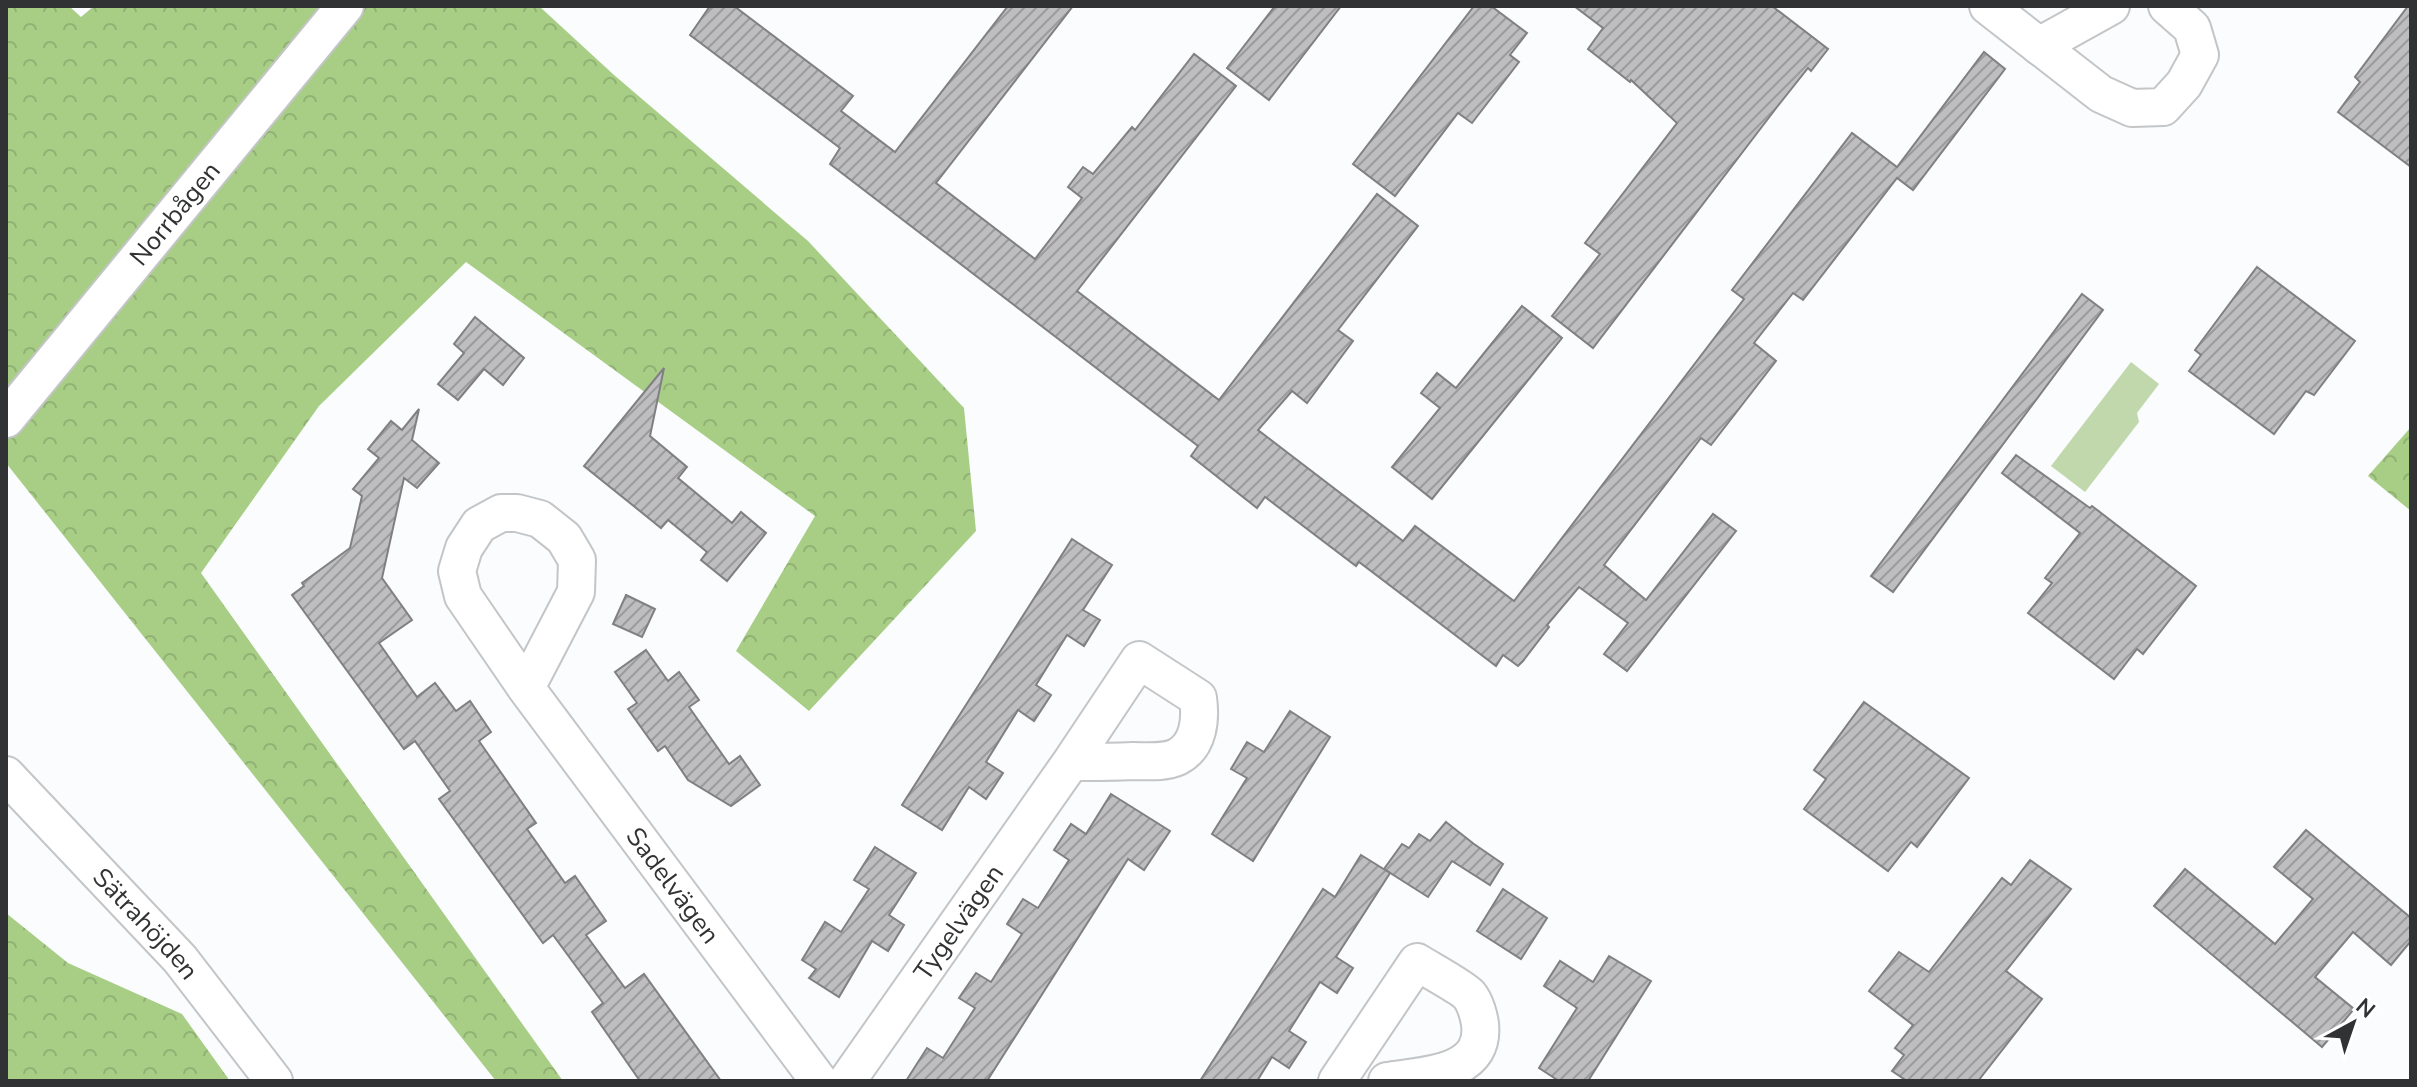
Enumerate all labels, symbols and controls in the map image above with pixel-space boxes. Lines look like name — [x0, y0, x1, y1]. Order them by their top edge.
street label: Norrbågen — [122, 154, 228, 273]
street label: Sadelvägen — [618, 820, 728, 951]
street label: Tygelvägen — [906, 857, 1012, 988]
street label: Sätrahöjden — [85, 860, 206, 987]
north arrow — [2313, 983, 2393, 1063]
text: N — [2349, 992, 2381, 1025]

